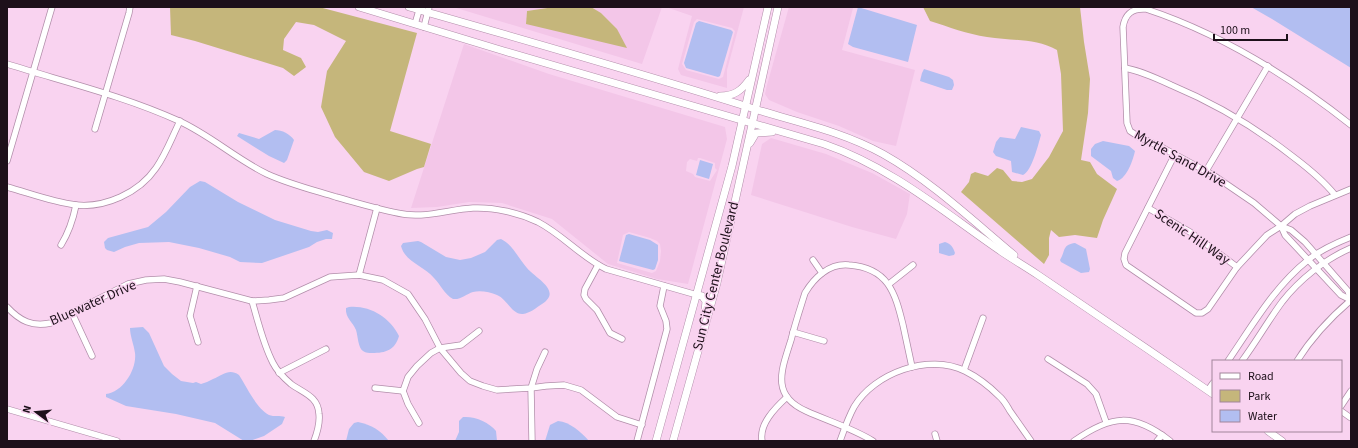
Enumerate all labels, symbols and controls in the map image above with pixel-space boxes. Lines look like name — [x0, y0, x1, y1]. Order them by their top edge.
scale bar — [1214, 16, 1287, 42]
text: 100 m — [1220, 22, 1250, 39]
street label: Myrtle Sand Drive — [1130, 125, 1230, 193]
street label: Sun City Center Boulevard — [688, 200, 744, 352]
street label: Scenic Hill Way — [1150, 204, 1234, 270]
street label: Bluewater Drive — [47, 275, 139, 331]
legend — [1212, 360, 1342, 432]
text: Road — [1248, 368, 1274, 385]
text: Park — [1248, 388, 1270, 405]
north arrow — [16, 392, 56, 432]
text: N — [19, 404, 35, 415]
text: Water — [1248, 408, 1278, 425]

